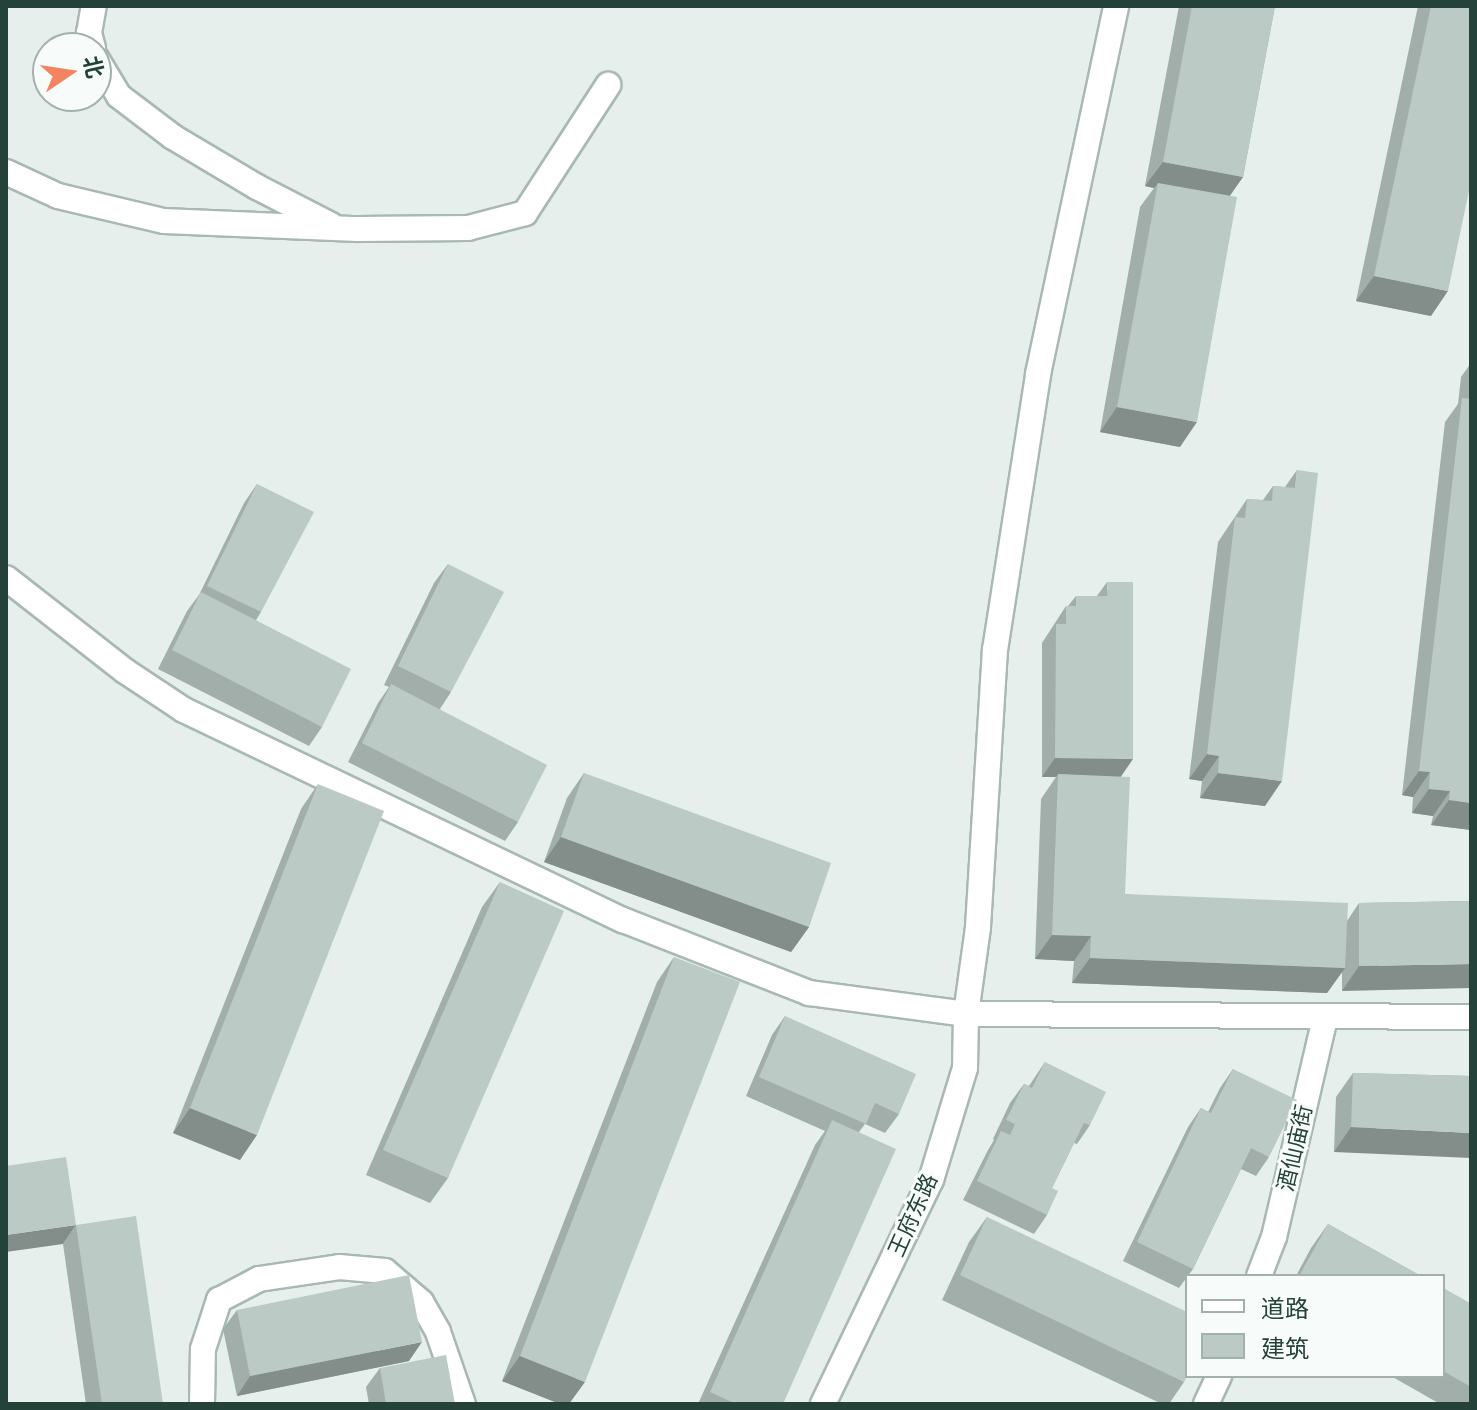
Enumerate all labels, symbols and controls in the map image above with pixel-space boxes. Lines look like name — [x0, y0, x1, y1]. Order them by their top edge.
north arrow — [32, 32, 112, 112]
text: 北 — [77, 53, 110, 81]
street label: 酒仙庙街 — [1272, 1102, 1318, 1194]
street label: 王府东路 — [883, 1169, 943, 1261]
legend — [1185, 1274, 1445, 1378]
text: 道路 — [1261, 1293, 1309, 1324]
text: 建筑 — [1261, 1333, 1309, 1364]

